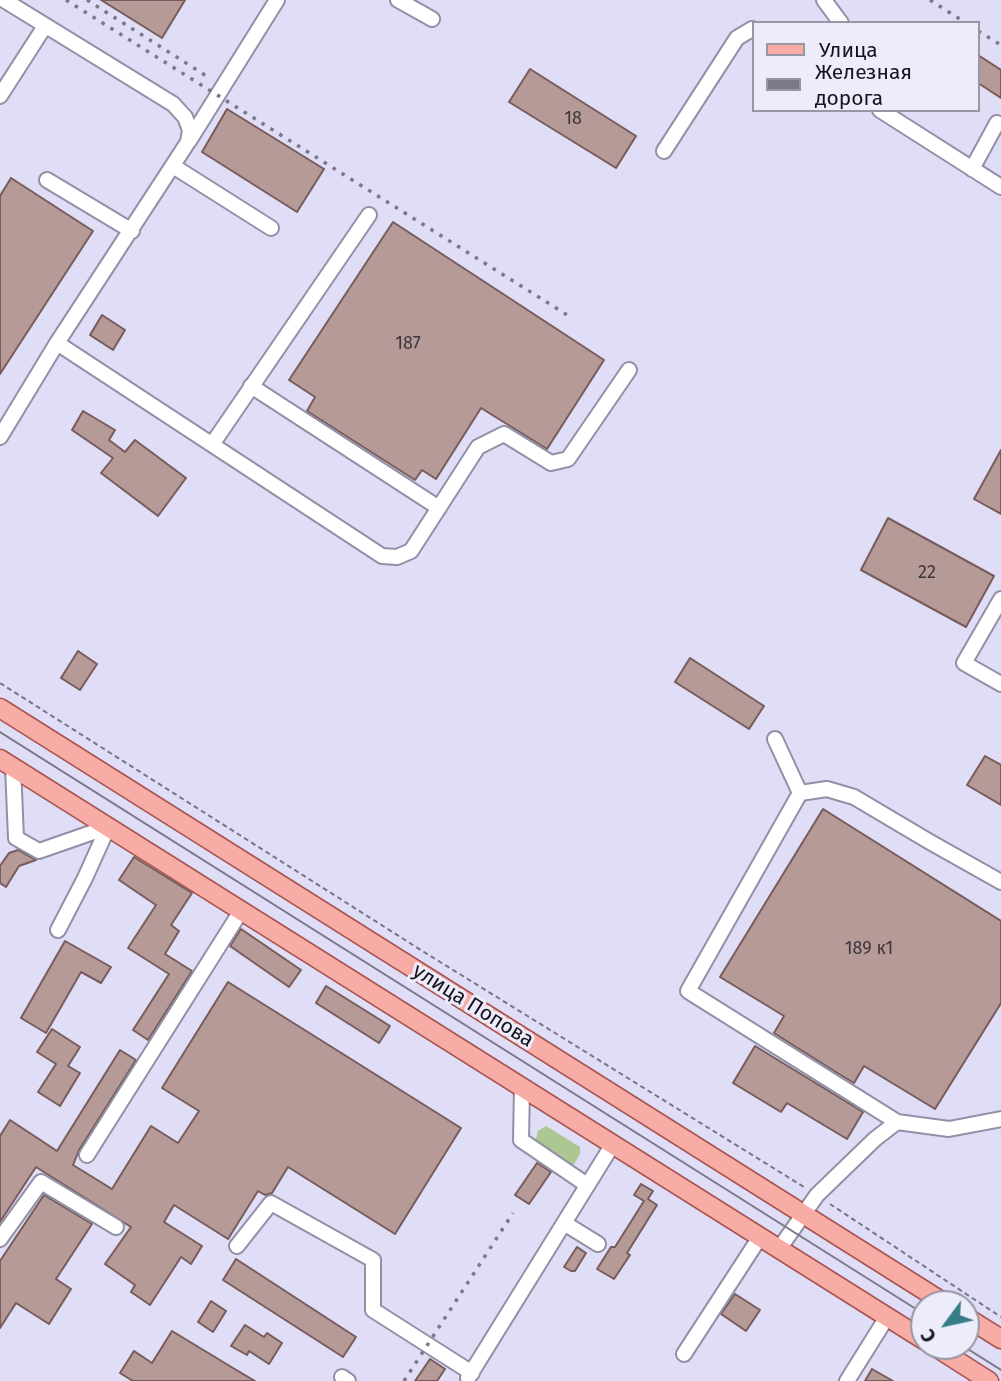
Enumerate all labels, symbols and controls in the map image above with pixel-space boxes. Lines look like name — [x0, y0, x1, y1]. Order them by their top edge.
legend — [752, 21, 980, 112]
text: Улица — [819, 37, 878, 63]
text: Железная дорога — [815, 59, 912, 111]
house number: 18 — [564, 108, 582, 130]
house number: 187 — [395, 333, 421, 355]
house number: 22 — [918, 562, 936, 584]
house number: 189 к1 — [845, 938, 893, 960]
street label: улица Попова — [408, 959, 538, 1053]
north arrow — [910, 1290, 980, 1360]
text: С — [916, 1325, 941, 1346]

